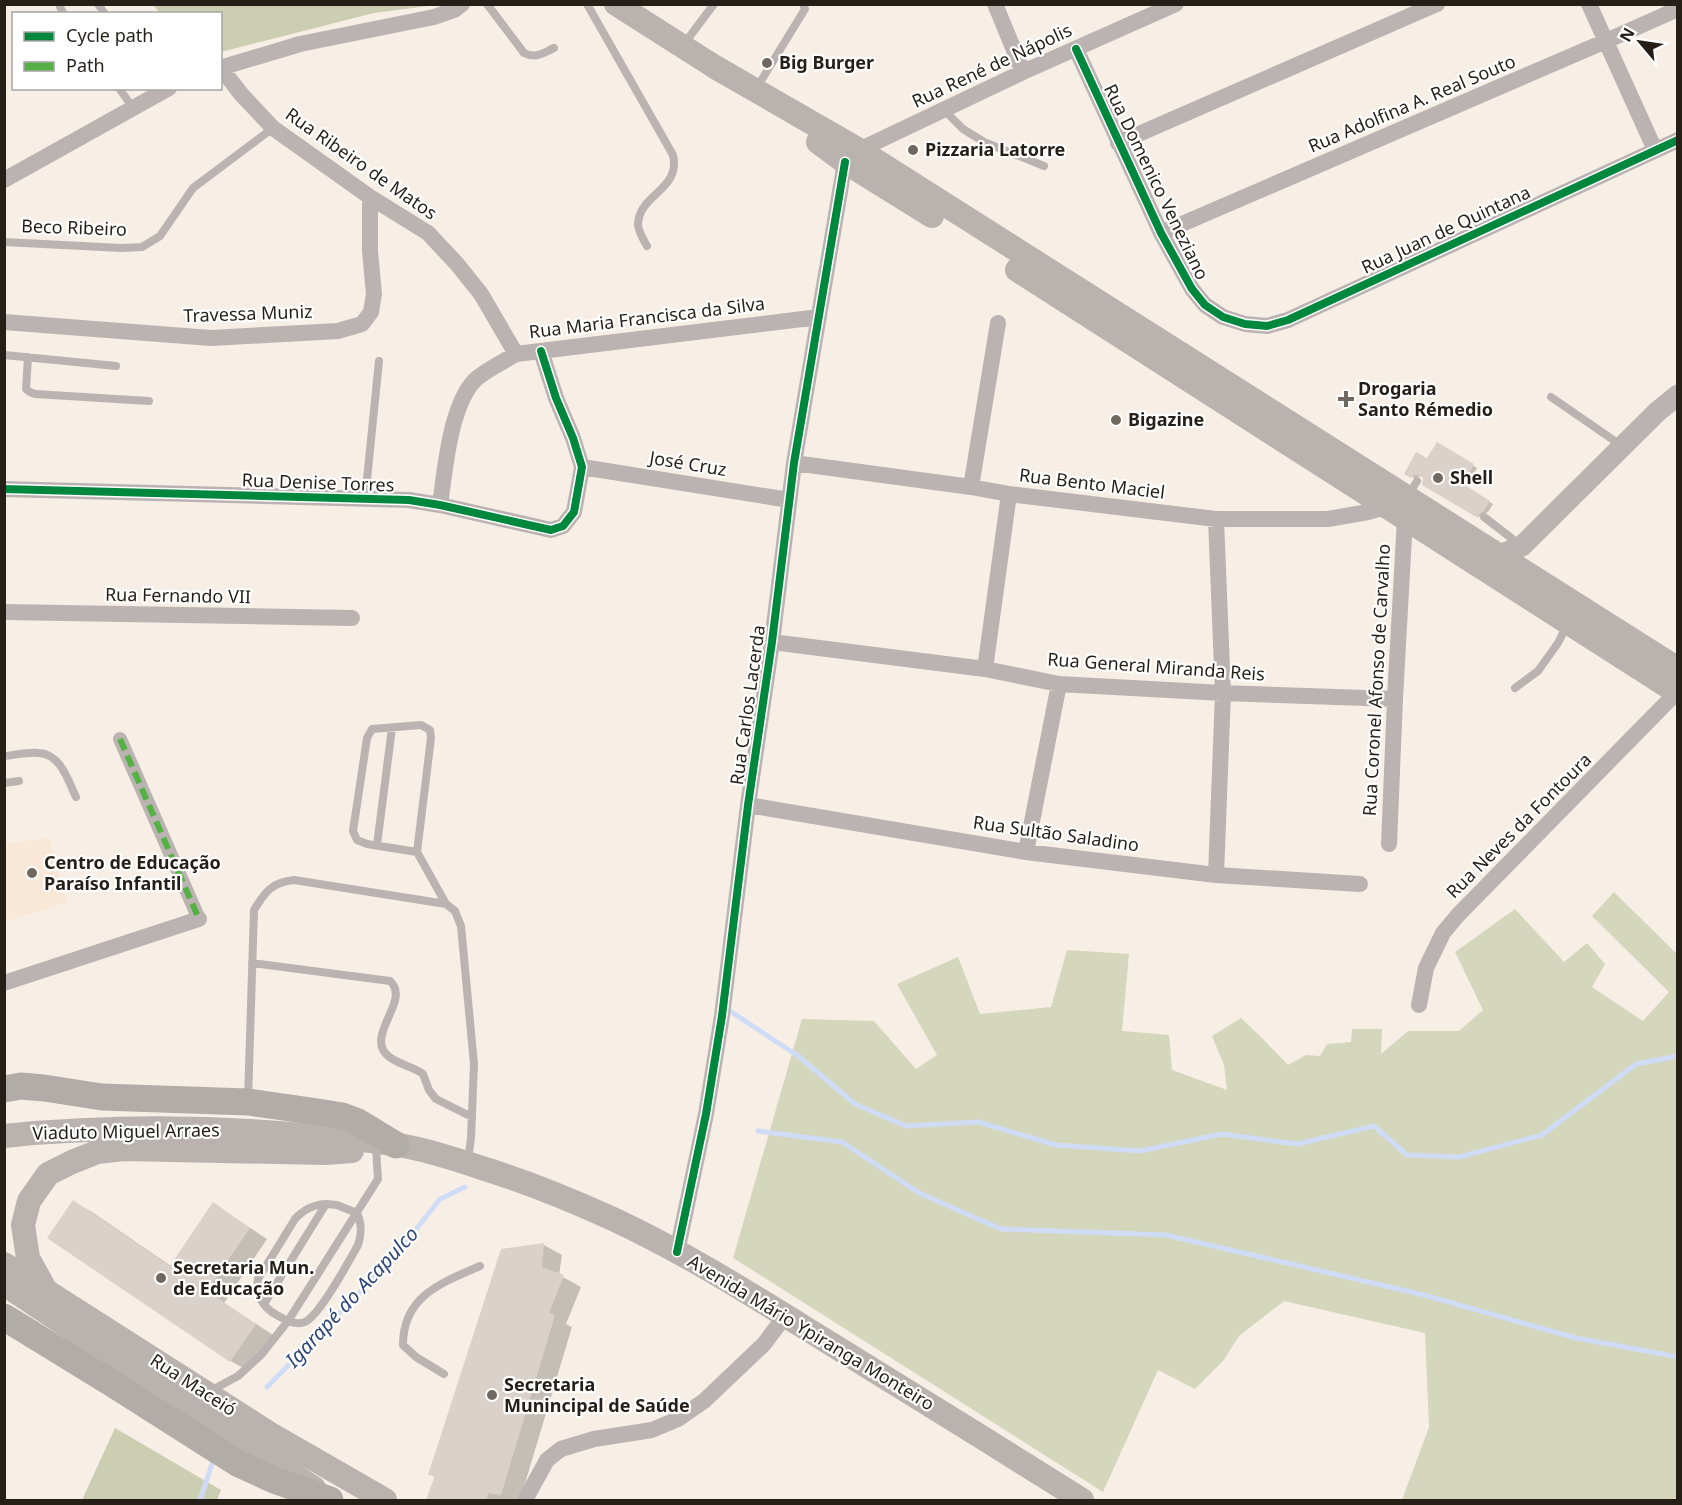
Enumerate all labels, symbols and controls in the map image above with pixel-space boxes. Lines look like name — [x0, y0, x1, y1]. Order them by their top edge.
legend — [12, 12, 222, 90]
north arrow — [1610, 12, 1670, 72]
street label: Rua René de Nápolis — [908, 17, 1075, 113]
text: Cycle path — [66, 23, 153, 47]
text: N — [1614, 24, 1640, 46]
street label: Rua Adolfina A. Real Souto — [1304, 48, 1519, 158]
place label: Big Burger — [779, 50, 874, 74]
text: Path — [66, 53, 105, 77]
marker: Big Burger — [760, 56, 774, 70]
street label: Rua Domenico Veneziano — [1099, 80, 1215, 283]
street label: Rua Ribeiro de Matos — [281, 102, 442, 225]
place label: Pizzaria Latorre — [925, 137, 1065, 161]
marker: Pizzaria Latorre — [906, 143, 920, 157]
street label: Rua Juan de Quintana — [1357, 179, 1534, 279]
street label: Beco Ribeiro — [21, 213, 127, 241]
street label: Rua Maria Francisca da Silva — [527, 291, 766, 343]
street label: Travessa Muniz — [183, 299, 313, 327]
place label: Drogaria Santo Rémedio — [1358, 376, 1493, 421]
marker: Drogaria Santo Rémedio — [1339, 392, 1353, 406]
place label: Bigazine — [1128, 407, 1204, 431]
marker: Bigazine — [1109, 413, 1123, 427]
street label: José Cruz — [646, 445, 728, 481]
street label: Rua Bento Maciel — [1018, 462, 1166, 504]
place label: Shell — [1450, 465, 1493, 489]
street label: Rua Denise Torres — [241, 467, 395, 497]
marker: Shell — [1431, 471, 1445, 485]
street label: Rua Coronel Afonso de Carvalho — [1357, 543, 1395, 817]
street label: Rua Fernando VII — [105, 582, 251, 608]
street label: Rua Carlos Lacerda — [724, 623, 770, 786]
street label: Rua General Miranda Reis — [1047, 646, 1266, 686]
street label: Rua Neves da Fontoura — [1440, 747, 1596, 903]
street label: Rua Sultão Saladino — [972, 809, 1141, 857]
place label: Centro de Educação Paraíso Infantil — [44, 850, 221, 895]
marker: Centro de Educação Paraíso Infantil — [25, 866, 39, 880]
street label: Viaduto Miguel Arraes — [32, 1117, 220, 1145]
water label: Igarapé do Acapulco — [279, 1220, 424, 1374]
street label: Avenida Mário Ypiranga Monteiro — [684, 1249, 939, 1415]
place label: Secretaria Mun. de Educação — [173, 1255, 314, 1300]
marker: Secretaria Mun. de Educação — [154, 1271, 168, 1285]
street label: Rua Maceió — [146, 1347, 241, 1421]
place label: Secretaria Munincipal de Saúde — [504, 1372, 690, 1417]
marker: Secretaria Munincipal de Saúde — [485, 1388, 499, 1402]

